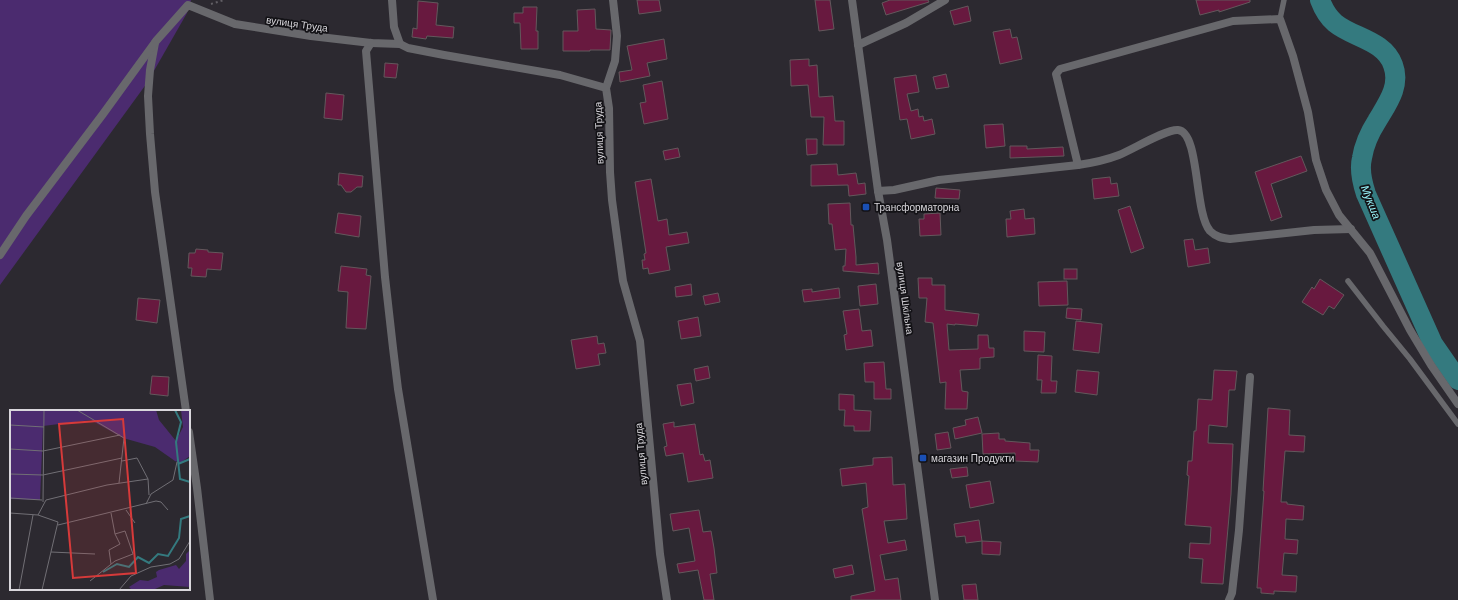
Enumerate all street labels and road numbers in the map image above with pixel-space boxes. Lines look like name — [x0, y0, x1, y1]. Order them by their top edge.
street label: вулиця Труда — [265, 14, 329, 34]
street label: вулиця Труда — [592, 101, 606, 164]
street label: вулиця Шкільна — [894, 261, 916, 335]
street label: вулиця Труда — [633, 422, 649, 486]

